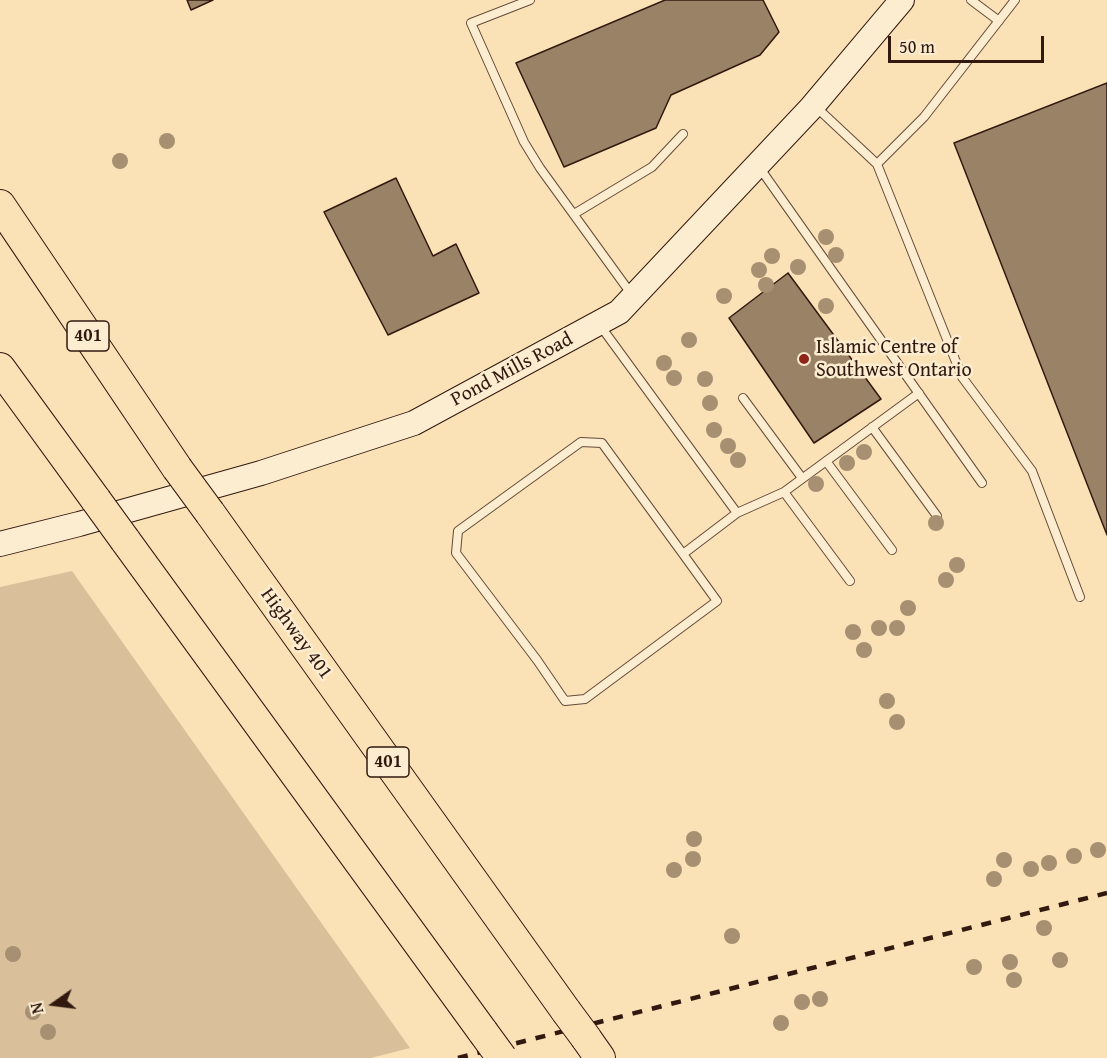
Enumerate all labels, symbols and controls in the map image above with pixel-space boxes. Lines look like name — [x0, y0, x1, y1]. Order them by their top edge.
scale bar — [891, 24, 1047, 62]
text: 50 m — [899, 33, 935, 60]
road number: 401 — [67, 321, 109, 351]
street label: Pond Mills Road — [447, 328, 577, 412]
place label: Islamic Centre of Southwest Ontario — [816, 336, 972, 383]
marker: Islamic Centre of Southwest Ontario — [797, 352, 811, 366]
street label: Highway 401 — [255, 584, 337, 684]
road number: 401 — [367, 747, 409, 777]
north arrow — [24, 974, 84, 1034]
text: N — [24, 1000, 49, 1016]

